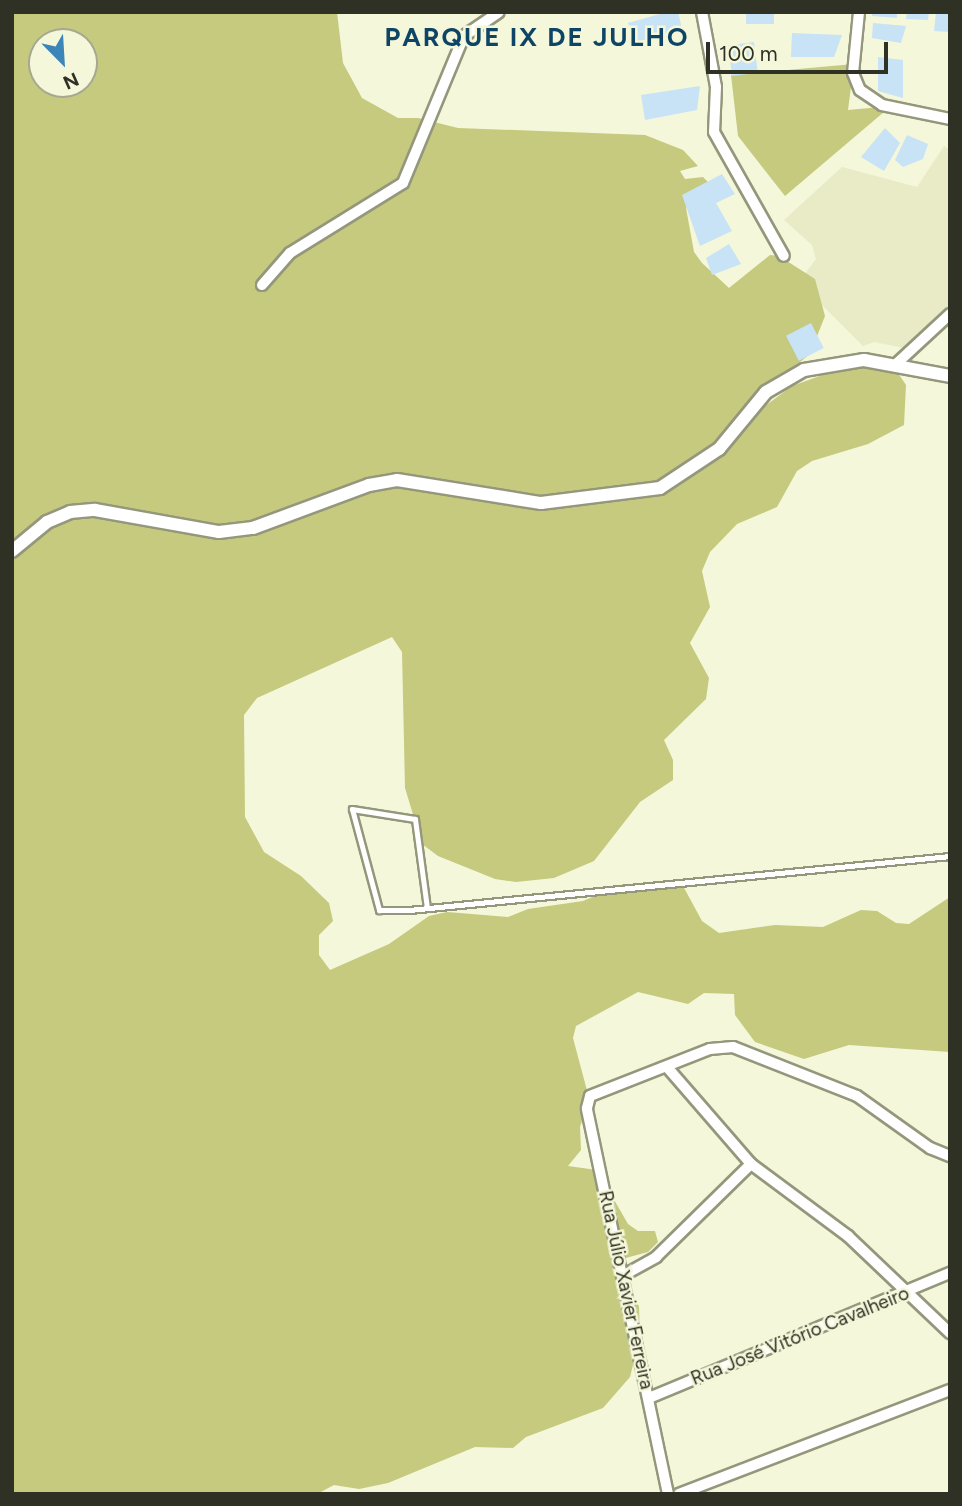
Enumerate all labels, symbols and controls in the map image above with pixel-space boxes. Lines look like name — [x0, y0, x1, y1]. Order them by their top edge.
district label: PARQUE IX DE JULHO — [387, 22, 687, 54]
north arrow — [28, 28, 98, 98]
scale bar — [710, 28, 892, 72]
text: 100 m — [719, 41, 778, 66]
text: N — [60, 67, 82, 94]
street label: Rua Júlio Xavier Ferreira — [594, 1189, 658, 1391]
street label: Rua José Vitório Cavalheiro — [687, 1282, 913, 1390]

